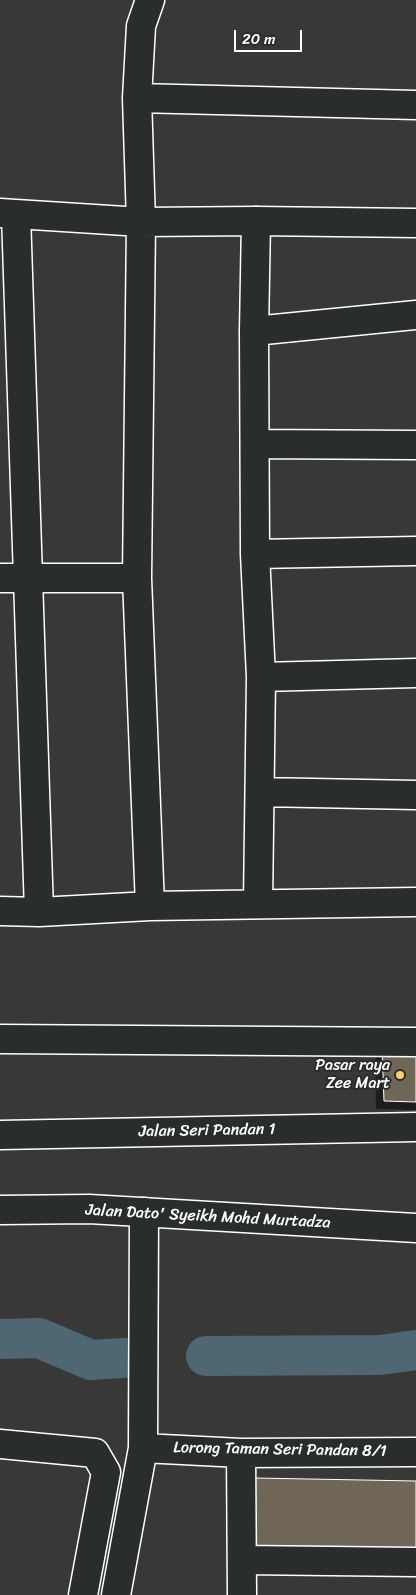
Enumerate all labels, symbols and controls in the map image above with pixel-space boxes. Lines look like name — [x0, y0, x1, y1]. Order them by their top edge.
scale bar — [236, 20, 304, 52]
text: 20 m — [242, 26, 276, 52]
place label: Pasar raya Zee Mart — [315, 1056, 390, 1094]
marker: Pasar raya Zee Mart — [394, 1069, 406, 1081]
street label: Jalan Seri Pandan 1 — [138, 1120, 276, 1142]
street label: Jalan Dato' Syeikh Mohd Murtadza — [85, 1201, 331, 1233]
street label: Lorong Taman Seri Pandan 8/1 — [173, 1439, 387, 1461]

